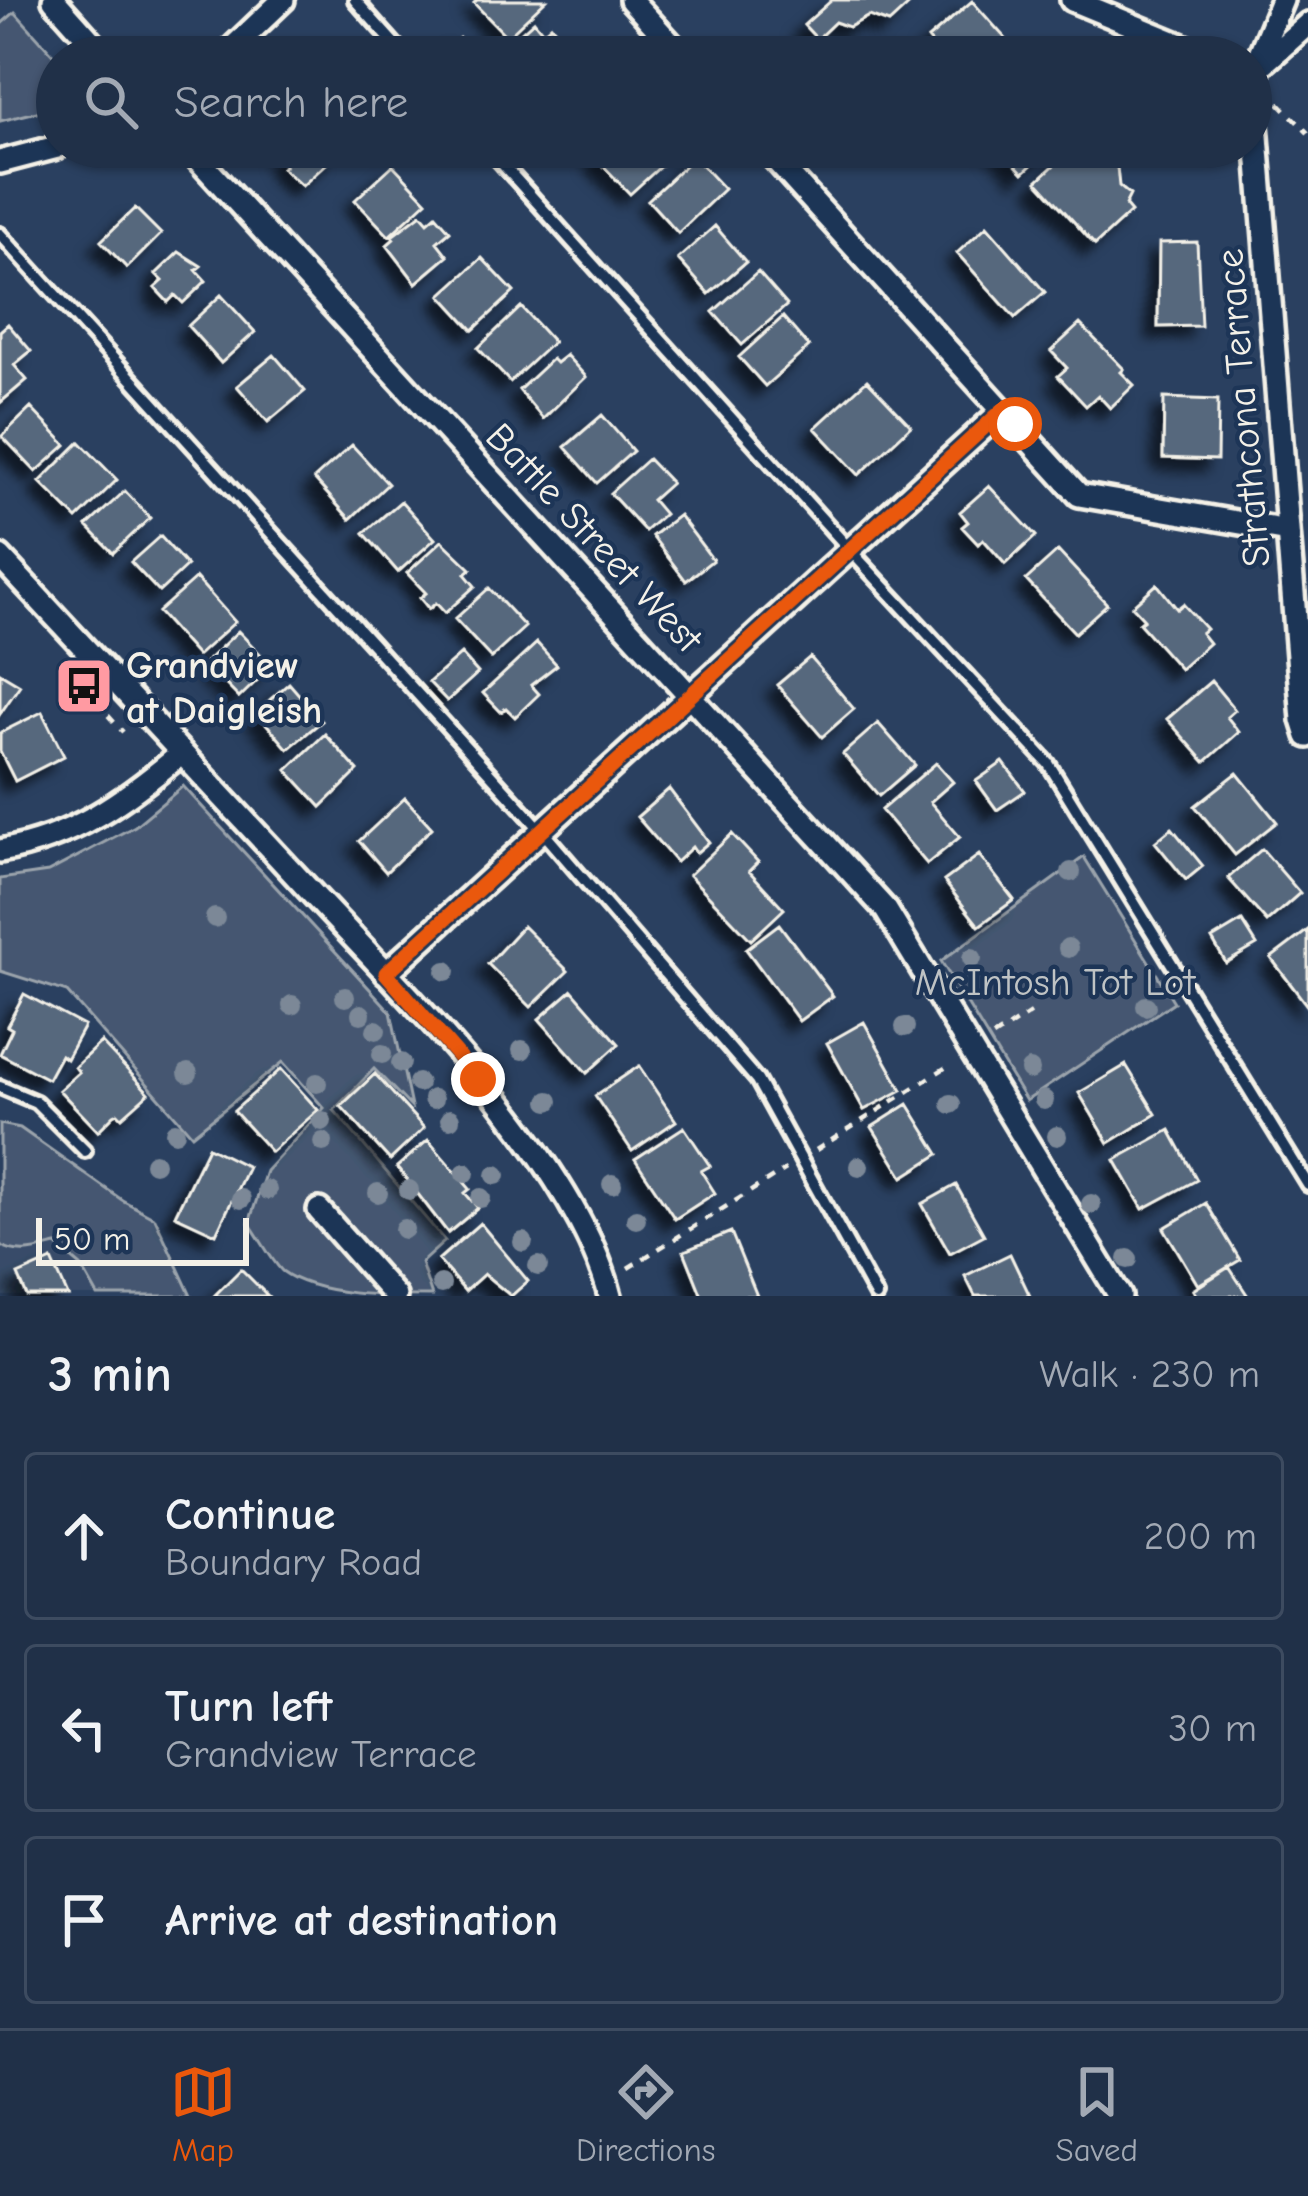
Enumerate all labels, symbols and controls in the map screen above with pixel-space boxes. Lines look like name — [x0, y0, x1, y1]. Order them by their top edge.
search box — [36, 36, 1272, 168]
icon: search — [78, 69, 144, 135]
text: Search here — [174, 76, 408, 128]
street label: Strathcona Terrace — [1207, 247, 1280, 569]
route start — [988, 397, 1042, 451]
street label: Battle Street West — [476, 414, 713, 663]
place label: Grandview at Daigleish — [126, 643, 322, 733]
bus stop icon: Grandview at Daigleish — [53, 655, 115, 717]
park label: McIntosh Tot Lot — [915, 960, 1197, 1005]
route end — [451, 1052, 505, 1106]
scale bar — [36, 1212, 249, 1265]
text: 50 m — [54, 1220, 130, 1258]
text: 3 min — [48, 1345, 172, 1404]
text: Walk · 230 m — [1039, 1352, 1260, 1397]
text: Continue — [165, 1488, 335, 1540]
icon: ahead — [51, 1503, 117, 1569]
text: 200 m — [1144, 1514, 1257, 1559]
text: Boundary Road — [165, 1540, 422, 1585]
text: Turn left — [165, 1680, 332, 1732]
icon: left — [51, 1695, 117, 1761]
text: 30 m — [1168, 1706, 1257, 1751]
text: Grandview Terrace — [165, 1732, 477, 1777]
icon: arrive — [51, 1887, 117, 1953]
text: Arrive at destination — [165, 1894, 558, 1946]
tab: Map — [170, 2059, 236, 2169]
tab: Directions — [576, 2059, 716, 2169]
tab: Saved — [1056, 2059, 1138, 2169]

